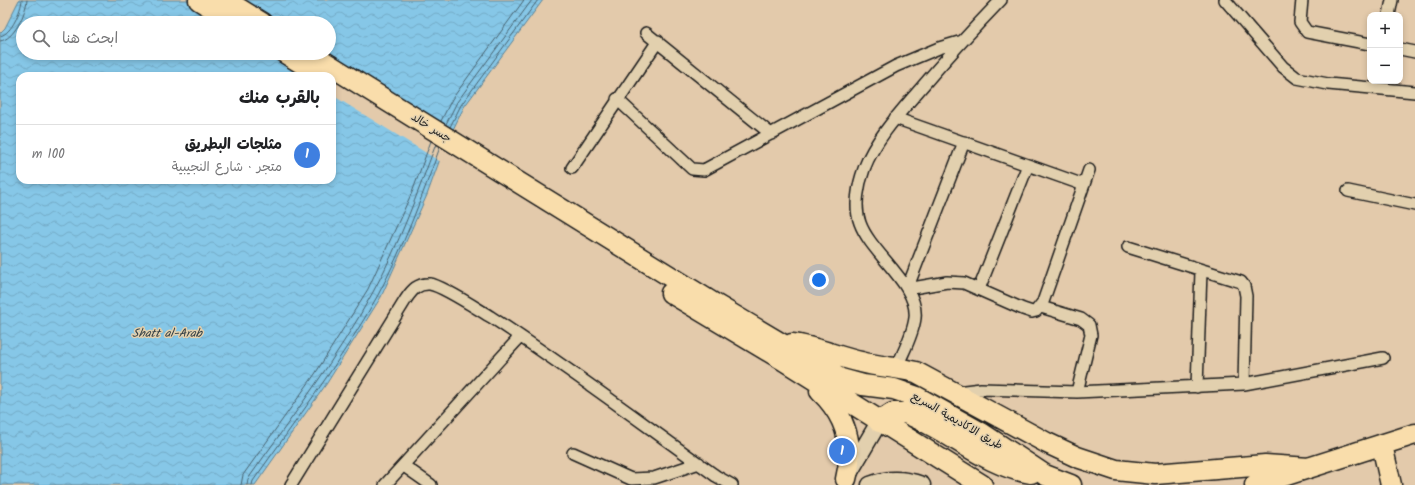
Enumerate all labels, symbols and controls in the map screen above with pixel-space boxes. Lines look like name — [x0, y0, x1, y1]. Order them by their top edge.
map controls — [1367, 12, 1403, 84]
button: + — [1367, 12, 1403, 48]
search box — [16, 16, 336, 60]
icon: search — [30, 27, 52, 49]
text: ابحث هنا — [62, 27, 118, 51]
button: − — [1367, 48, 1403, 84]
text: بالقرب منك — [239, 85, 320, 112]
street label: جسر خالد — [407, 109, 455, 147]
text: مثلجات البطريق — [185, 133, 282, 157]
text: 100 m — [32, 144, 65, 165]
text: 1 — [305, 144, 309, 165]
text: متجر · شارع النجيبية — [172, 157, 282, 178]
your location — [809, 270, 829, 290]
water label: Shatt al-Arab — [132, 324, 204, 343]
street label: طريق الاكاديمية السريع — [908, 387, 1006, 455]
pin: 1 — [829, 436, 855, 466]

